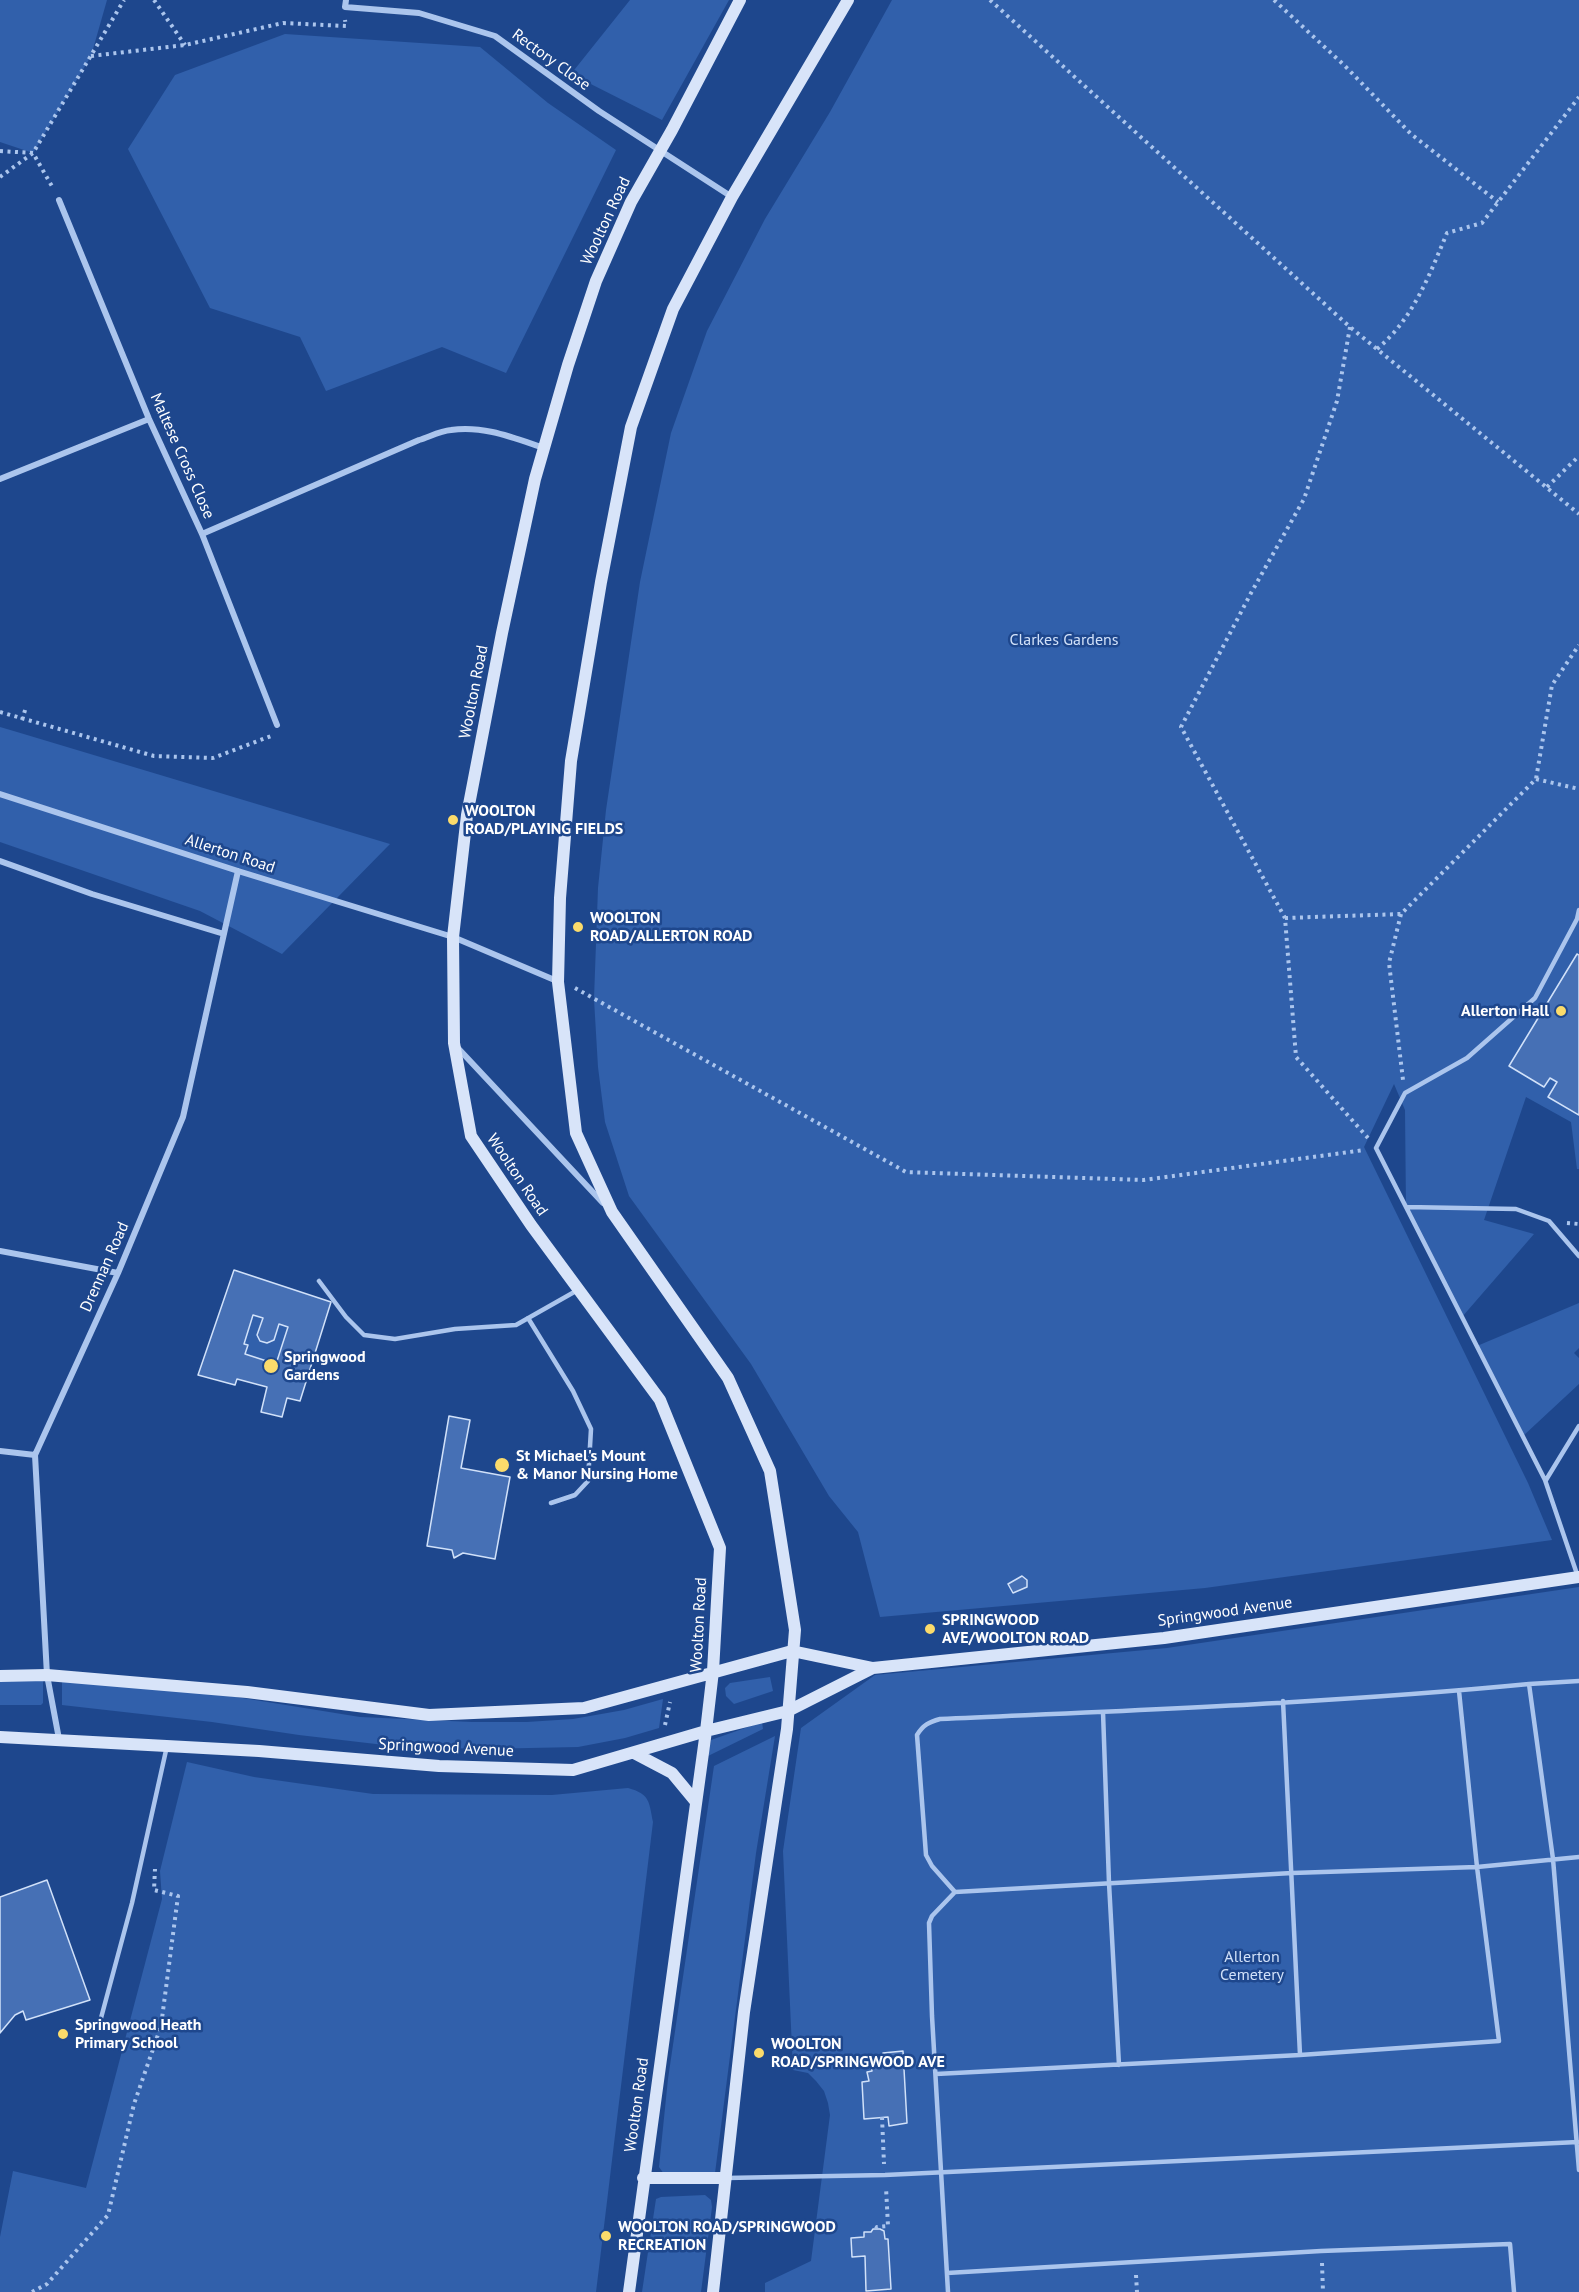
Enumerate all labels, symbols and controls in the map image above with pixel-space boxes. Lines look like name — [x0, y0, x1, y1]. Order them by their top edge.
street label: Rectory Close — [508, 25, 594, 95]
street label: Woolton Road — [577, 174, 635, 268]
street label: Maltese Cross Close — [146, 390, 218, 522]
park label: Clarkes Gardens — [1009, 630, 1119, 650]
street label: Woolton Road — [456, 643, 492, 741]
place label: WOOLTON ROAD/PLAYING FIELDS — [465, 801, 623, 839]
marker: WOOLTON ROAD/PLAYING FIELDS — [446, 813, 460, 827]
street label: Allerton Road — [183, 830, 277, 878]
place label: WOOLTON ROAD/ALLERTON ROAD — [590, 908, 752, 946]
marker: WOOLTON ROAD/ALLERTON ROAD — [571, 920, 585, 934]
place label: Allerton Hall — [1461, 1001, 1549, 1021]
marker: Allerton Hall — [1554, 1004, 1568, 1018]
street label: Woolton Road — [482, 1130, 552, 1220]
street label: Drennan Road — [77, 1219, 133, 1315]
place label: Springwood Gardens — [284, 1347, 366, 1385]
marker: Springwood Gardens — [262, 1357, 280, 1375]
place label: St Michael's Mount & Manor Nursing Home — [516, 1446, 678, 1484]
marker: St Michael's Mount & Manor Nursing Home — [493, 1456, 511, 1474]
street label: Woolton Road — [687, 1577, 711, 1673]
street label: Springwood Avenue — [1156, 1593, 1294, 1631]
place label: SPRINGWOOD AVE/WOOLTON ROAD — [942, 1610, 1089, 1648]
marker: SPRINGWOOD AVE/WOOLTON ROAD — [923, 1622, 937, 1636]
street label: Springwood Avenue — [378, 1735, 514, 1761]
park label: Allerton Cemetery — [1220, 1947, 1284, 1985]
place label: Springwood Heath Primary School — [75, 2015, 201, 2053]
marker: Springwood Heath Primary School — [56, 2027, 70, 2041]
place label: WOOLTON ROAD/SPRINGWOOD AVE — [771, 2034, 945, 2072]
marker: WOOLTON ROAD/SPRINGWOOD AVE — [752, 2046, 766, 2060]
street label: Woolton Road — [621, 2057, 653, 2153]
place label: WOOLTON ROAD/SPRINGWOOD RECREATION — [618, 2217, 836, 2255]
marker: WOOLTON ROAD/SPRINGWOOD RECREATION — [599, 2229, 613, 2243]

